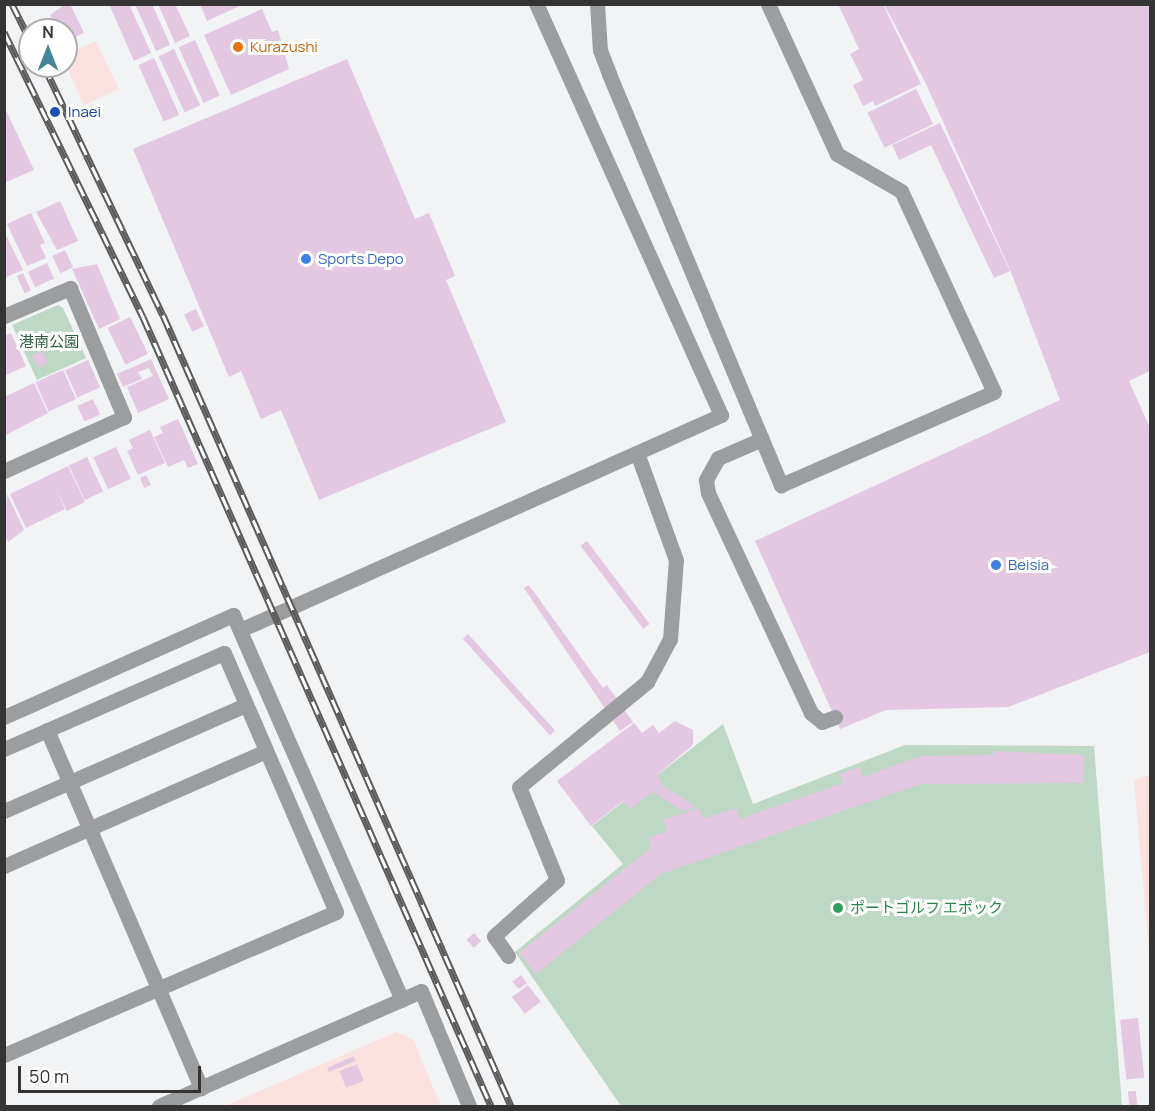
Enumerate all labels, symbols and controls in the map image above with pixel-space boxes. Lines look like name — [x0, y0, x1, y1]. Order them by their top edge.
north arrow — [18, 18, 78, 78]
text: N — [42, 21, 54, 43]
place label: Kurazushi — [250, 38, 318, 56]
marker: Kurazushi — [231, 40, 245, 54]
marker: Inaei — [46, 103, 64, 121]
place label: Inaei — [68, 103, 101, 121]
place label: Sports Depo — [318, 250, 404, 268]
marker: Sports Depo — [299, 252, 313, 266]
park label: 港南公園 — [19, 333, 79, 351]
place label: Beisia — [1008, 556, 1049, 574]
marker: Beisia — [989, 558, 1003, 572]
place label: ポートゴルフ エポック — [850, 899, 1003, 917]
marker: ポートゴルフ エポック — [831, 901, 845, 915]
scale bar — [21, 1054, 204, 1092]
text: 50 m — [29, 1064, 69, 1088]

